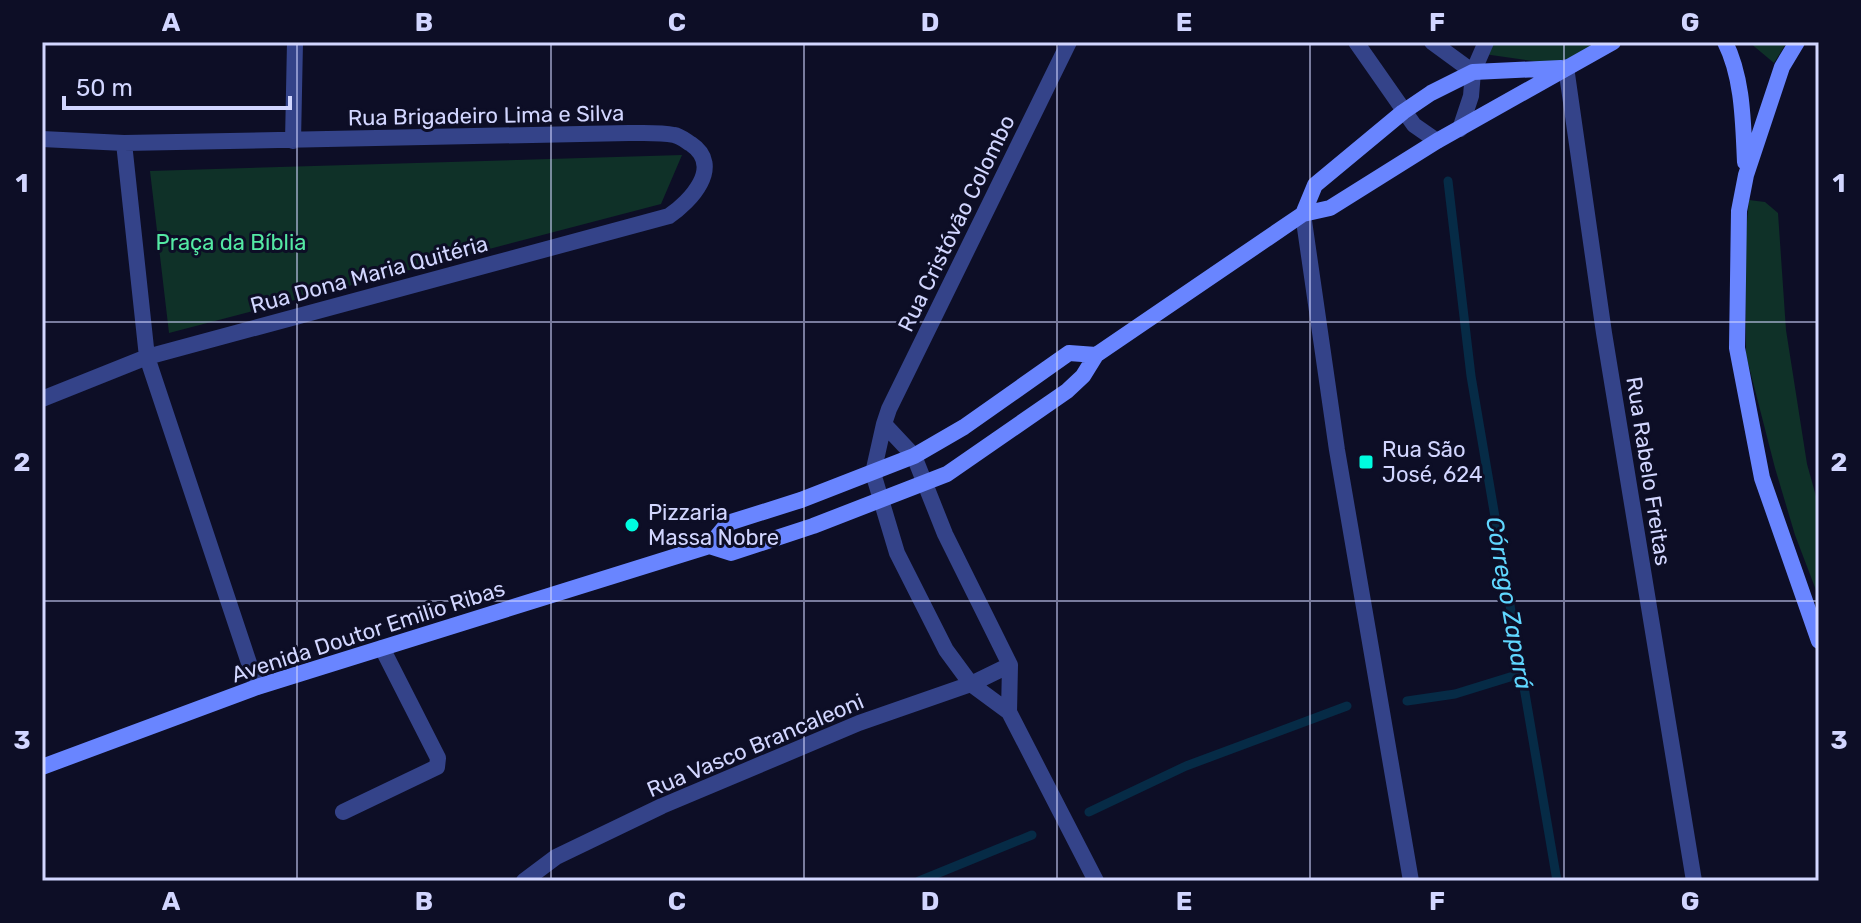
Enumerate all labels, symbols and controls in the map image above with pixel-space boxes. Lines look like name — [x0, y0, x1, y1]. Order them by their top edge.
text: A — [162, 7, 181, 38]
text: B — [415, 7, 433, 38]
text: C — [668, 7, 686, 38]
text: D — [921, 7, 939, 38]
text: E — [1176, 7, 1192, 38]
text: F — [1429, 7, 1445, 38]
text: G — [1681, 7, 1699, 38]
scale bar — [64, 60, 290, 110]
text: 50 m — [76, 74, 133, 102]
street label: Rua Brigadeiro Lima e Silva — [348, 100, 624, 131]
street label: Rua Cristóvão Colombo — [892, 110, 1021, 336]
text: 1 — [16, 168, 28, 199]
text: 1 — [1833, 168, 1845, 199]
park label: Praça da Bíblia — [156, 229, 306, 256]
street label: Rua Dona Maria Quitéria — [247, 230, 491, 319]
street label: Rua Rabelo Freitas — [1620, 375, 1677, 567]
place label: Rua São José, 624 — [1382, 436, 1483, 488]
text: 2 — [14, 447, 30, 478]
text: 2 — [1831, 447, 1847, 478]
marker: Rua São José, 624 — [1357, 453, 1375, 471]
place label: Pizzaria Massa Nobre — [648, 499, 779, 551]
water label: Córrego Zapará — [1480, 514, 1538, 692]
marker: Pizzaria Massa Nobre — [623, 516, 641, 534]
street label: Avenida Doutor Emilio Ribas — [228, 574, 508, 689]
street label: Rua Vasco Brancaleoni — [643, 688, 868, 803]
text: 3 — [13, 725, 31, 756]
text: 3 — [1830, 725, 1848, 756]
text: A — [162, 886, 181, 917]
text: B — [415, 886, 433, 917]
text: C — [668, 886, 686, 917]
text: D — [921, 886, 939, 917]
text: E — [1176, 886, 1192, 917]
text: F — [1429, 886, 1445, 917]
text: G — [1681, 886, 1699, 917]

